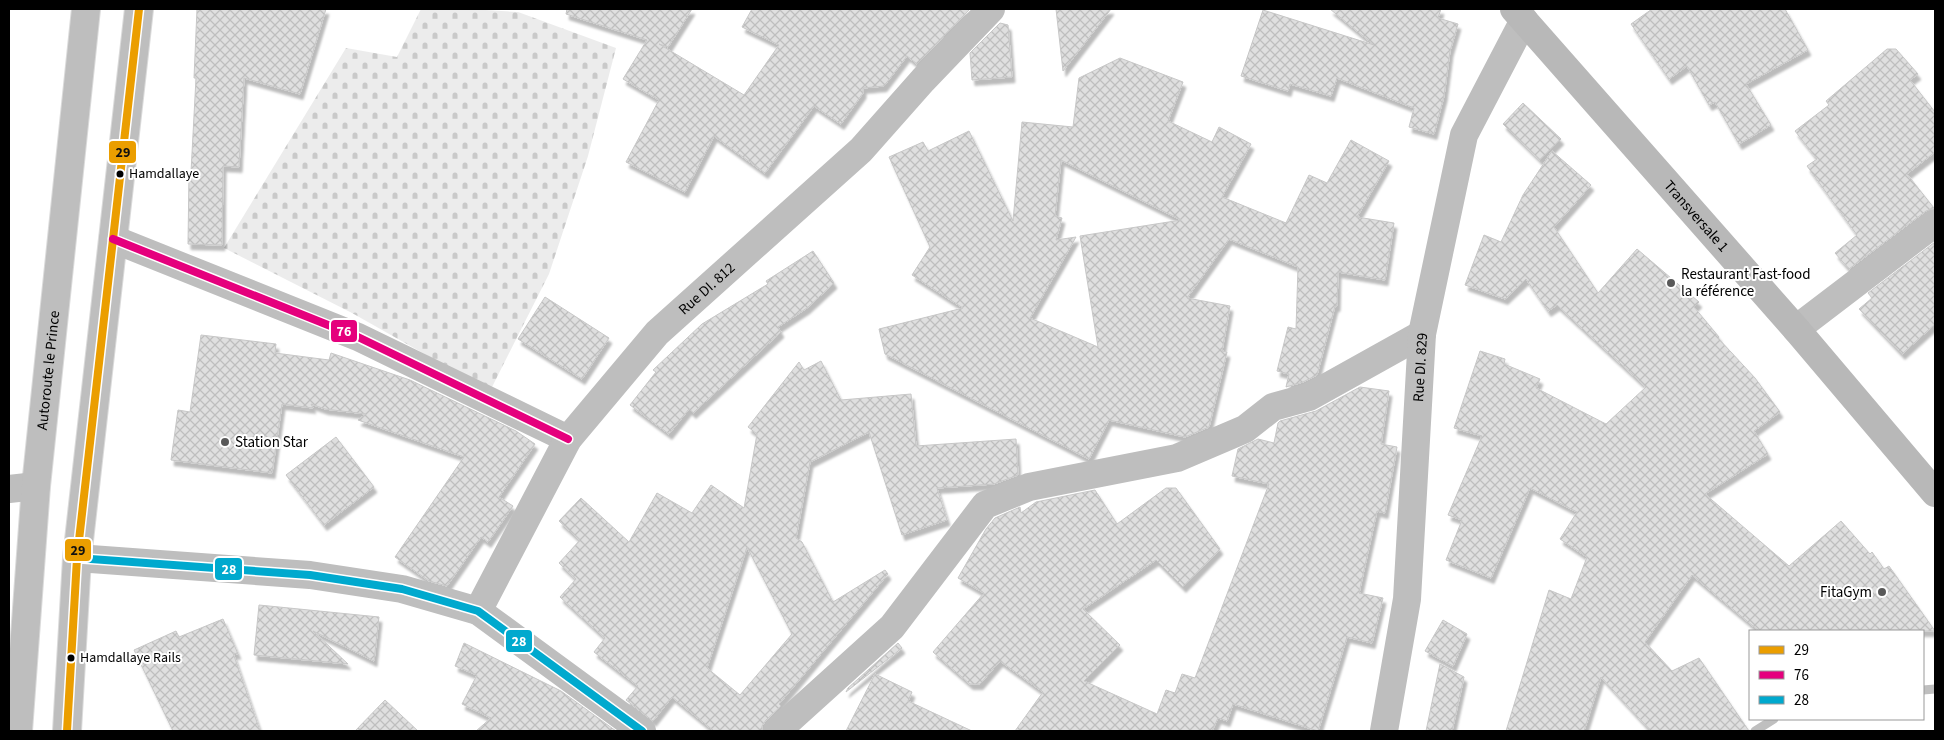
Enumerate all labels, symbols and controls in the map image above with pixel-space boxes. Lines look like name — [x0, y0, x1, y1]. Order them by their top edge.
line badge: 29 — [108, 140, 137, 164]
text: 29 — [116, 143, 130, 163]
place label: Hamdallaye — [129, 164, 199, 184]
marker: Hamdallaye — [115, 169, 125, 179]
street label: Transversale 1 — [1659, 176, 1734, 257]
street label: Rue DI. 812 — [674, 258, 739, 320]
place label: Restaurant Fast-food la référence — [1681, 264, 1811, 302]
marker: Restaurant Fast-food la référence — [1665, 277, 1677, 289]
street label: Autoroute le Prince — [31, 310, 65, 431]
line badge: 76 — [330, 319, 358, 343]
text: 76 — [337, 322, 351, 342]
street label: Rue DI. 829 — [1408, 332, 1433, 403]
place label: Station Star — [235, 432, 309, 453]
marker: Station Star — [219, 436, 231, 448]
line badge: 29 — [64, 538, 92, 562]
text: 29 — [71, 541, 85, 561]
line badge: 28 — [214, 557, 243, 581]
text: 28 — [222, 560, 236, 580]
place label: FitaGym — [1820, 582, 1872, 603]
marker: FitaGym — [1876, 586, 1888, 598]
line badge: 28 — [505, 629, 533, 653]
legend — [1749, 630, 1924, 720]
text: 28 — [512, 632, 526, 652]
text: 29 — [1794, 640, 1809, 661]
place label: Hamdallaye Rails — [80, 648, 181, 668]
marker: Hamdallaye Rails — [66, 653, 76, 663]
text: 76 — [1794, 665, 1809, 686]
text: 28 — [1794, 690, 1809, 711]

